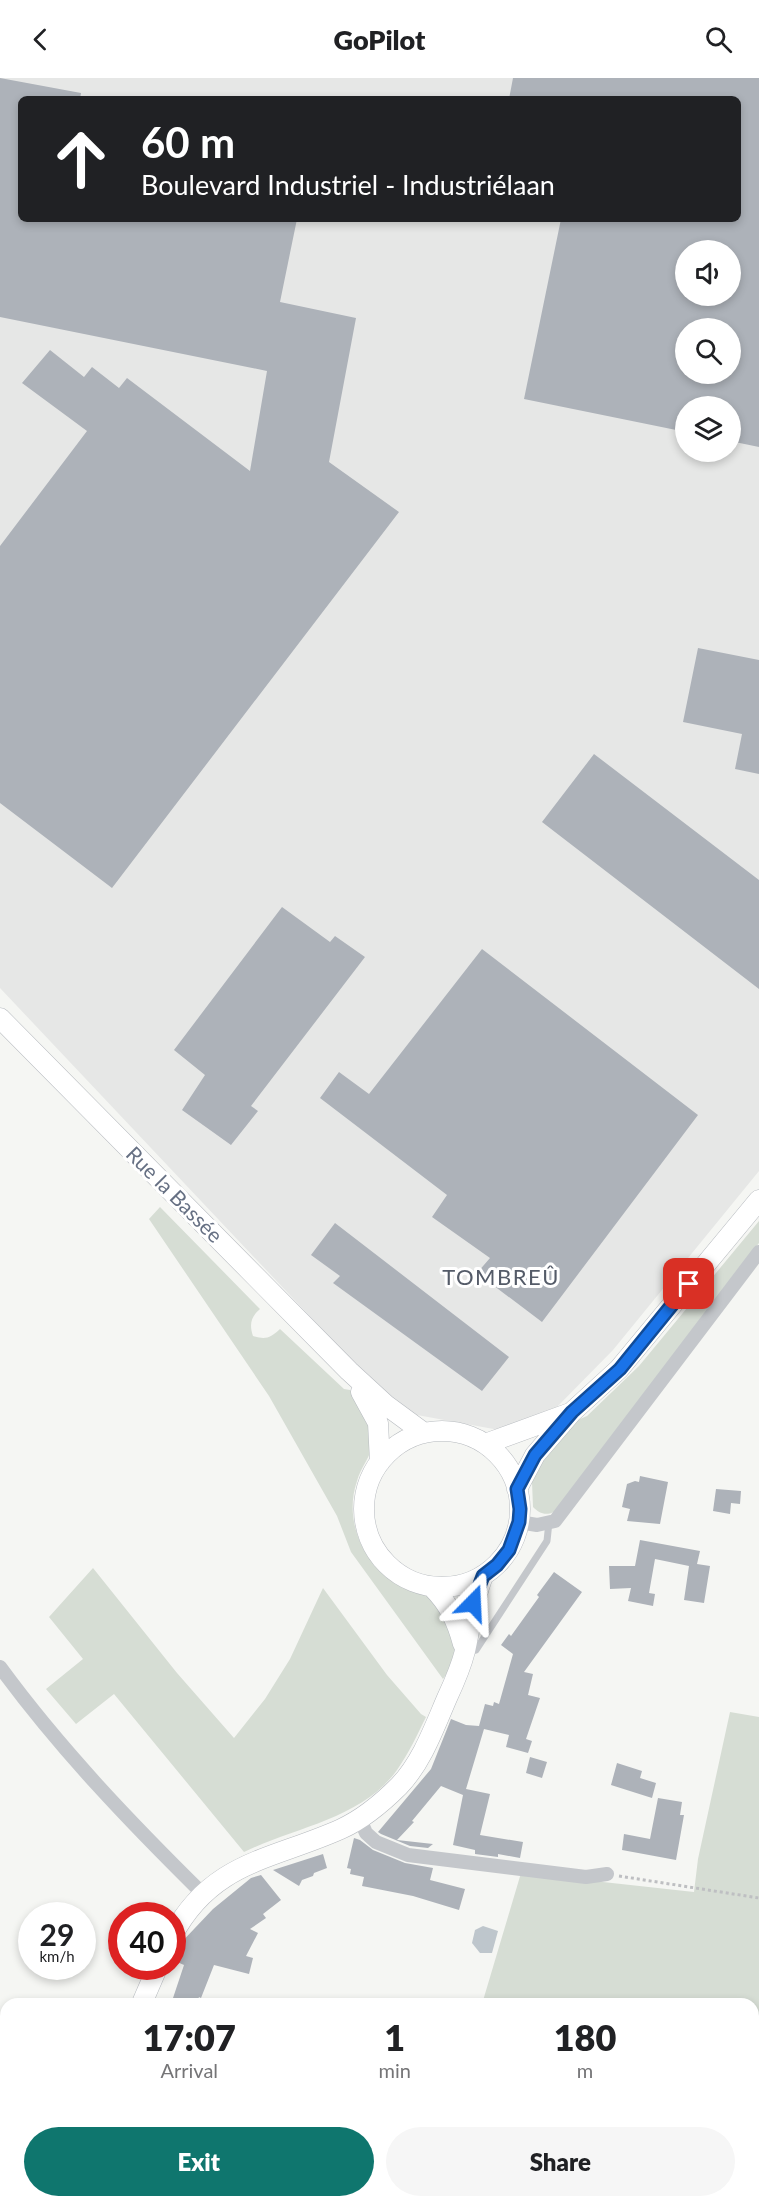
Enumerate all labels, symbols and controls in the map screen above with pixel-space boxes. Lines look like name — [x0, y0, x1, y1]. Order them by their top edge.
icon: back — [24, 23, 57, 56]
text: GoPilot — [334, 23, 425, 56]
icon: search — [702, 23, 735, 56]
text: 60 m — [141, 117, 235, 167]
icon: ahead — [42, 120, 120, 198]
text: Boulevard Industriel - Industriélaan — [141, 168, 555, 201]
map controls — [675, 240, 741, 462]
button: sound — [675, 240, 741, 306]
button: search — [675, 318, 741, 384]
button: layers — [675, 396, 741, 462]
street label: Rue la Bassée — [122, 1141, 228, 1247]
pin — [663, 1258, 714, 1309]
district label: TOMBREÛ — [442, 1263, 560, 1290]
icon: arrive — [672, 1267, 705, 1300]
position arrow — [441, 1571, 505, 1635]
speed limit sign: 40 — [108, 1902, 186, 1980]
text: 29 — [40, 1916, 74, 1952]
text: km/h — [39, 1947, 75, 1965]
text: 17:07 — [143, 2015, 236, 2059]
text: 1 — [384, 2015, 405, 2059]
text: 180 — [554, 2015, 616, 2059]
text: Arrival — [160, 2058, 218, 2082]
text: min — [379, 2058, 411, 2082]
text: m — [577, 2058, 593, 2082]
button: Exit — [24, 2127, 374, 2196]
button: Share — [386, 2127, 735, 2196]

